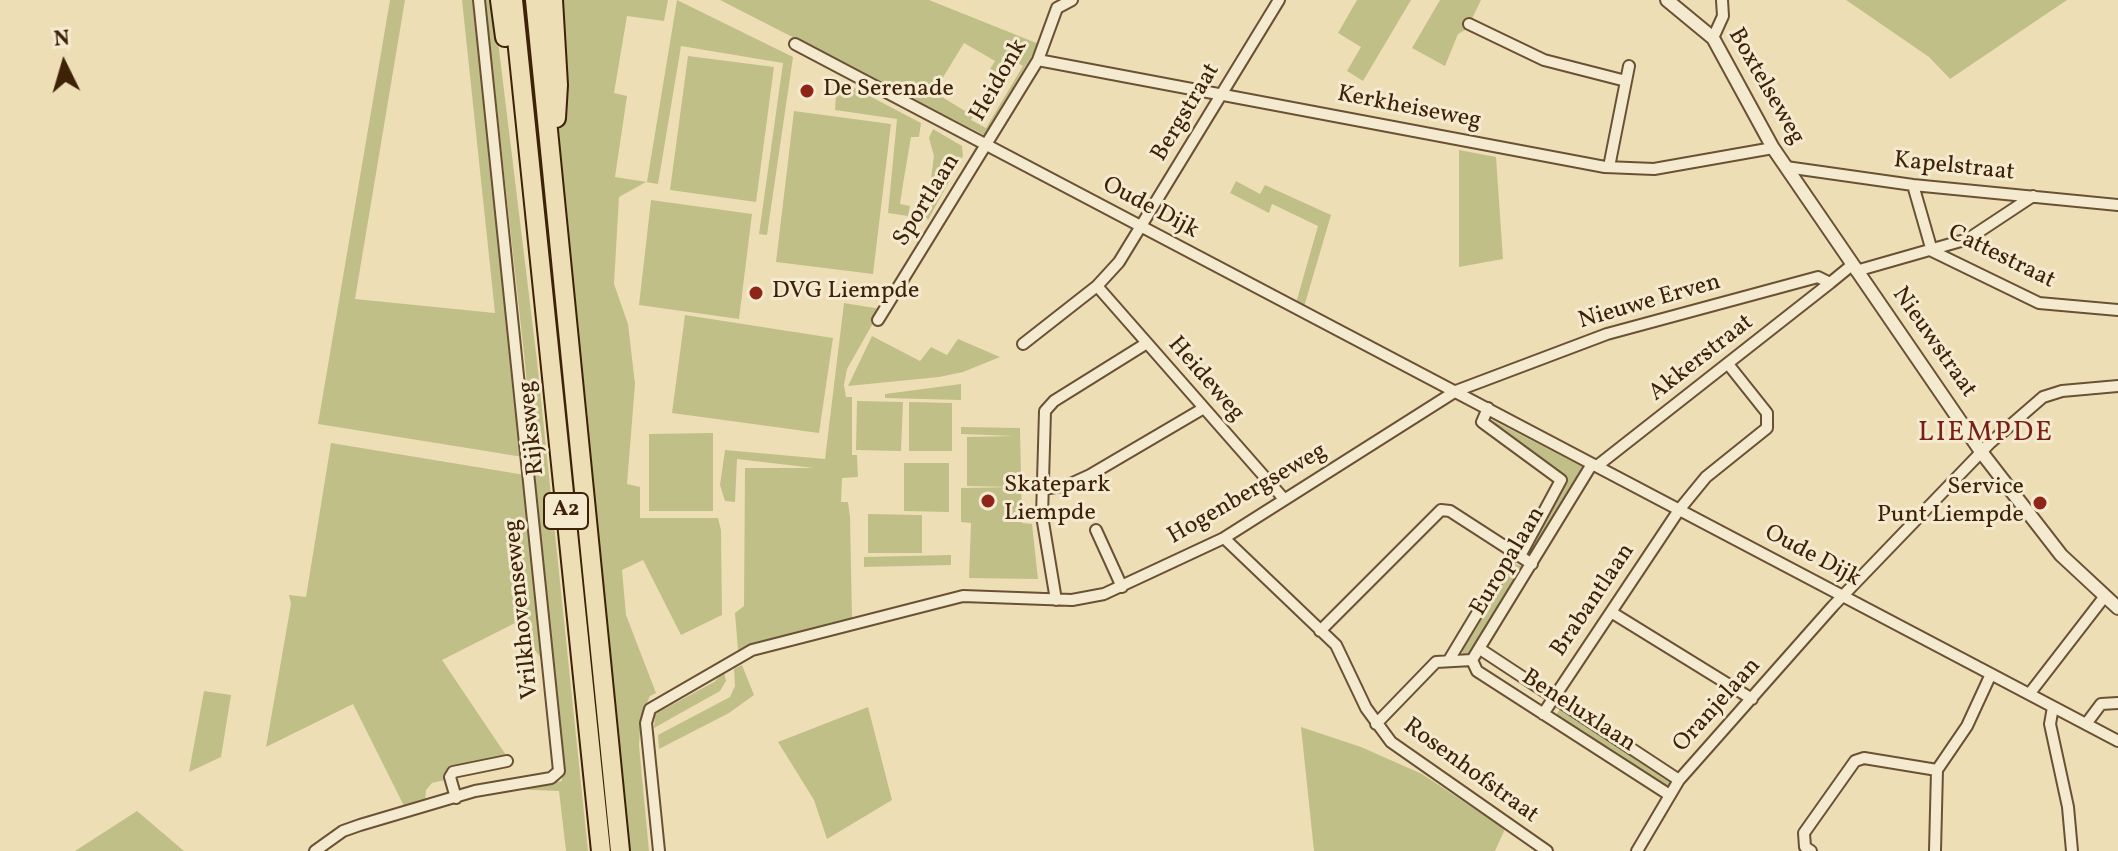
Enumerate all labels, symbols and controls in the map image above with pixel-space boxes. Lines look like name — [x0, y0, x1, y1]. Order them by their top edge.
text: N — [53, 23, 71, 56]
north arrow — [24, 24, 104, 104]
street label: Boxtelseweg — [1720, 24, 1810, 150]
street label: Heidonk — [965, 35, 1035, 127]
street label: Bergstraat — [1146, 59, 1228, 167]
place label: De Serenade — [823, 77, 954, 105]
street label: Kerkheiseweg — [1335, 81, 1483, 137]
marker: De Serenade — [798, 82, 816, 100]
street label: Kapelstraat — [1892, 147, 2016, 189]
street label: Sportlaan — [888, 149, 968, 253]
street label: Oude Dijk — [1097, 172, 1203, 246]
street label: Cattestraat — [1943, 220, 2059, 296]
street label: Nieuwe Erven — [1576, 269, 1724, 337]
place label: DVG Liempde — [772, 279, 919, 307]
street label: Nieuwstraat — [1884, 282, 1982, 404]
marker: DVG Liempde — [747, 284, 765, 302]
street label: Akkerstraat — [1644, 309, 1760, 409]
street label: Heideweg — [1160, 332, 1250, 428]
street label: Rijksweg — [514, 379, 552, 477]
district label: LIEMPDE — [1918, 418, 2054, 452]
street label: Hogenbergseweg — [1163, 438, 1333, 552]
place label: Skatepark Liempde — [1004, 473, 1110, 529]
place label: Service Punt Liempde — [1877, 475, 2024, 531]
marker: Skatepark Liempde — [979, 492, 997, 510]
road number: A2 — [544, 493, 588, 529]
marker: Service Punt Liempde — [2031, 494, 2049, 512]
street label: Europalaan — [1465, 502, 1553, 622]
street label: Vrilkhovenseweg — [499, 518, 547, 700]
street label: Oude Dijk — [1759, 520, 1865, 594]
street label: Brabantlaan — [1546, 539, 1642, 663]
street label: Oranjelaan — [1668, 653, 1768, 759]
street label: Beneluxlaan — [1515, 664, 1641, 760]
street label: Rosenhofstraat — [1397, 713, 1543, 831]

